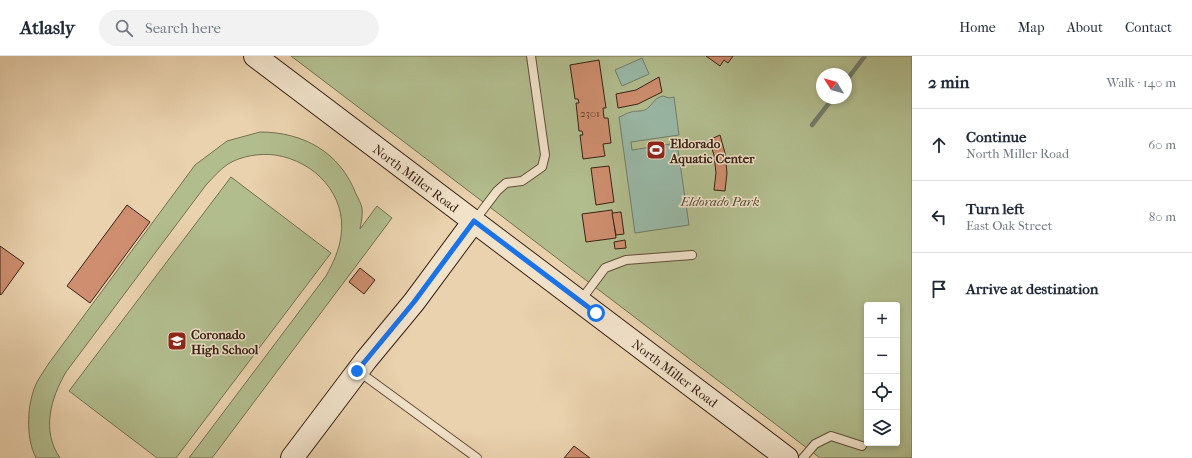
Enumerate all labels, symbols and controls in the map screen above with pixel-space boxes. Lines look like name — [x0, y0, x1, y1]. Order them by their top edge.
search box — [99, 10, 379, 46]
text: Atlasly — [20, 17, 75, 39]
icon: search — [113, 17, 135, 39]
text: Search here — [145, 19, 221, 37]
text: Home — [959, 19, 996, 36]
text: Map — [1018, 19, 1045, 36]
text: About — [1067, 19, 1103, 36]
text: Contact — [1125, 19, 1172, 36]
north arrow — [816, 68, 852, 104]
text: 2 min — [928, 72, 969, 92]
text: Walk · 140 m — [1107, 75, 1176, 90]
house number: 2301 — [580, 107, 600, 120]
text: Continue — [966, 128, 1026, 146]
icon: ahead — [928, 134, 950, 156]
place label: Eldorado Aquatic Center — [669, 136, 755, 167]
text: 60 m — [1148, 137, 1176, 152]
sports icon: Eldorado Aquatic Center — [645, 139, 667, 161]
street label: North Miller Road — [370, 141, 462, 216]
text: North Miller Road — [966, 146, 1069, 161]
park label: Eldorado Park — [680, 194, 760, 209]
text: Turn left — [966, 200, 1024, 218]
icon: left — [928, 206, 950, 228]
text: 80 m — [1149, 209, 1176, 224]
text: East Oak Street — [966, 218, 1052, 233]
icon: arrive — [928, 278, 950, 300]
text: Arrive at destination — [966, 280, 1098, 298]
map controls — [864, 302, 900, 446]
button: + — [864, 302, 900, 338]
route start — [587, 304, 605, 322]
place label: Coronado High School — [191, 327, 259, 358]
school or university icon: Coronado High School — [166, 330, 188, 352]
street label: North Miller Road — [629, 336, 721, 411]
button: − — [864, 338, 900, 374]
route end — [348, 362, 366, 380]
button: locate — [864, 374, 900, 410]
button: layers — [864, 410, 900, 446]

